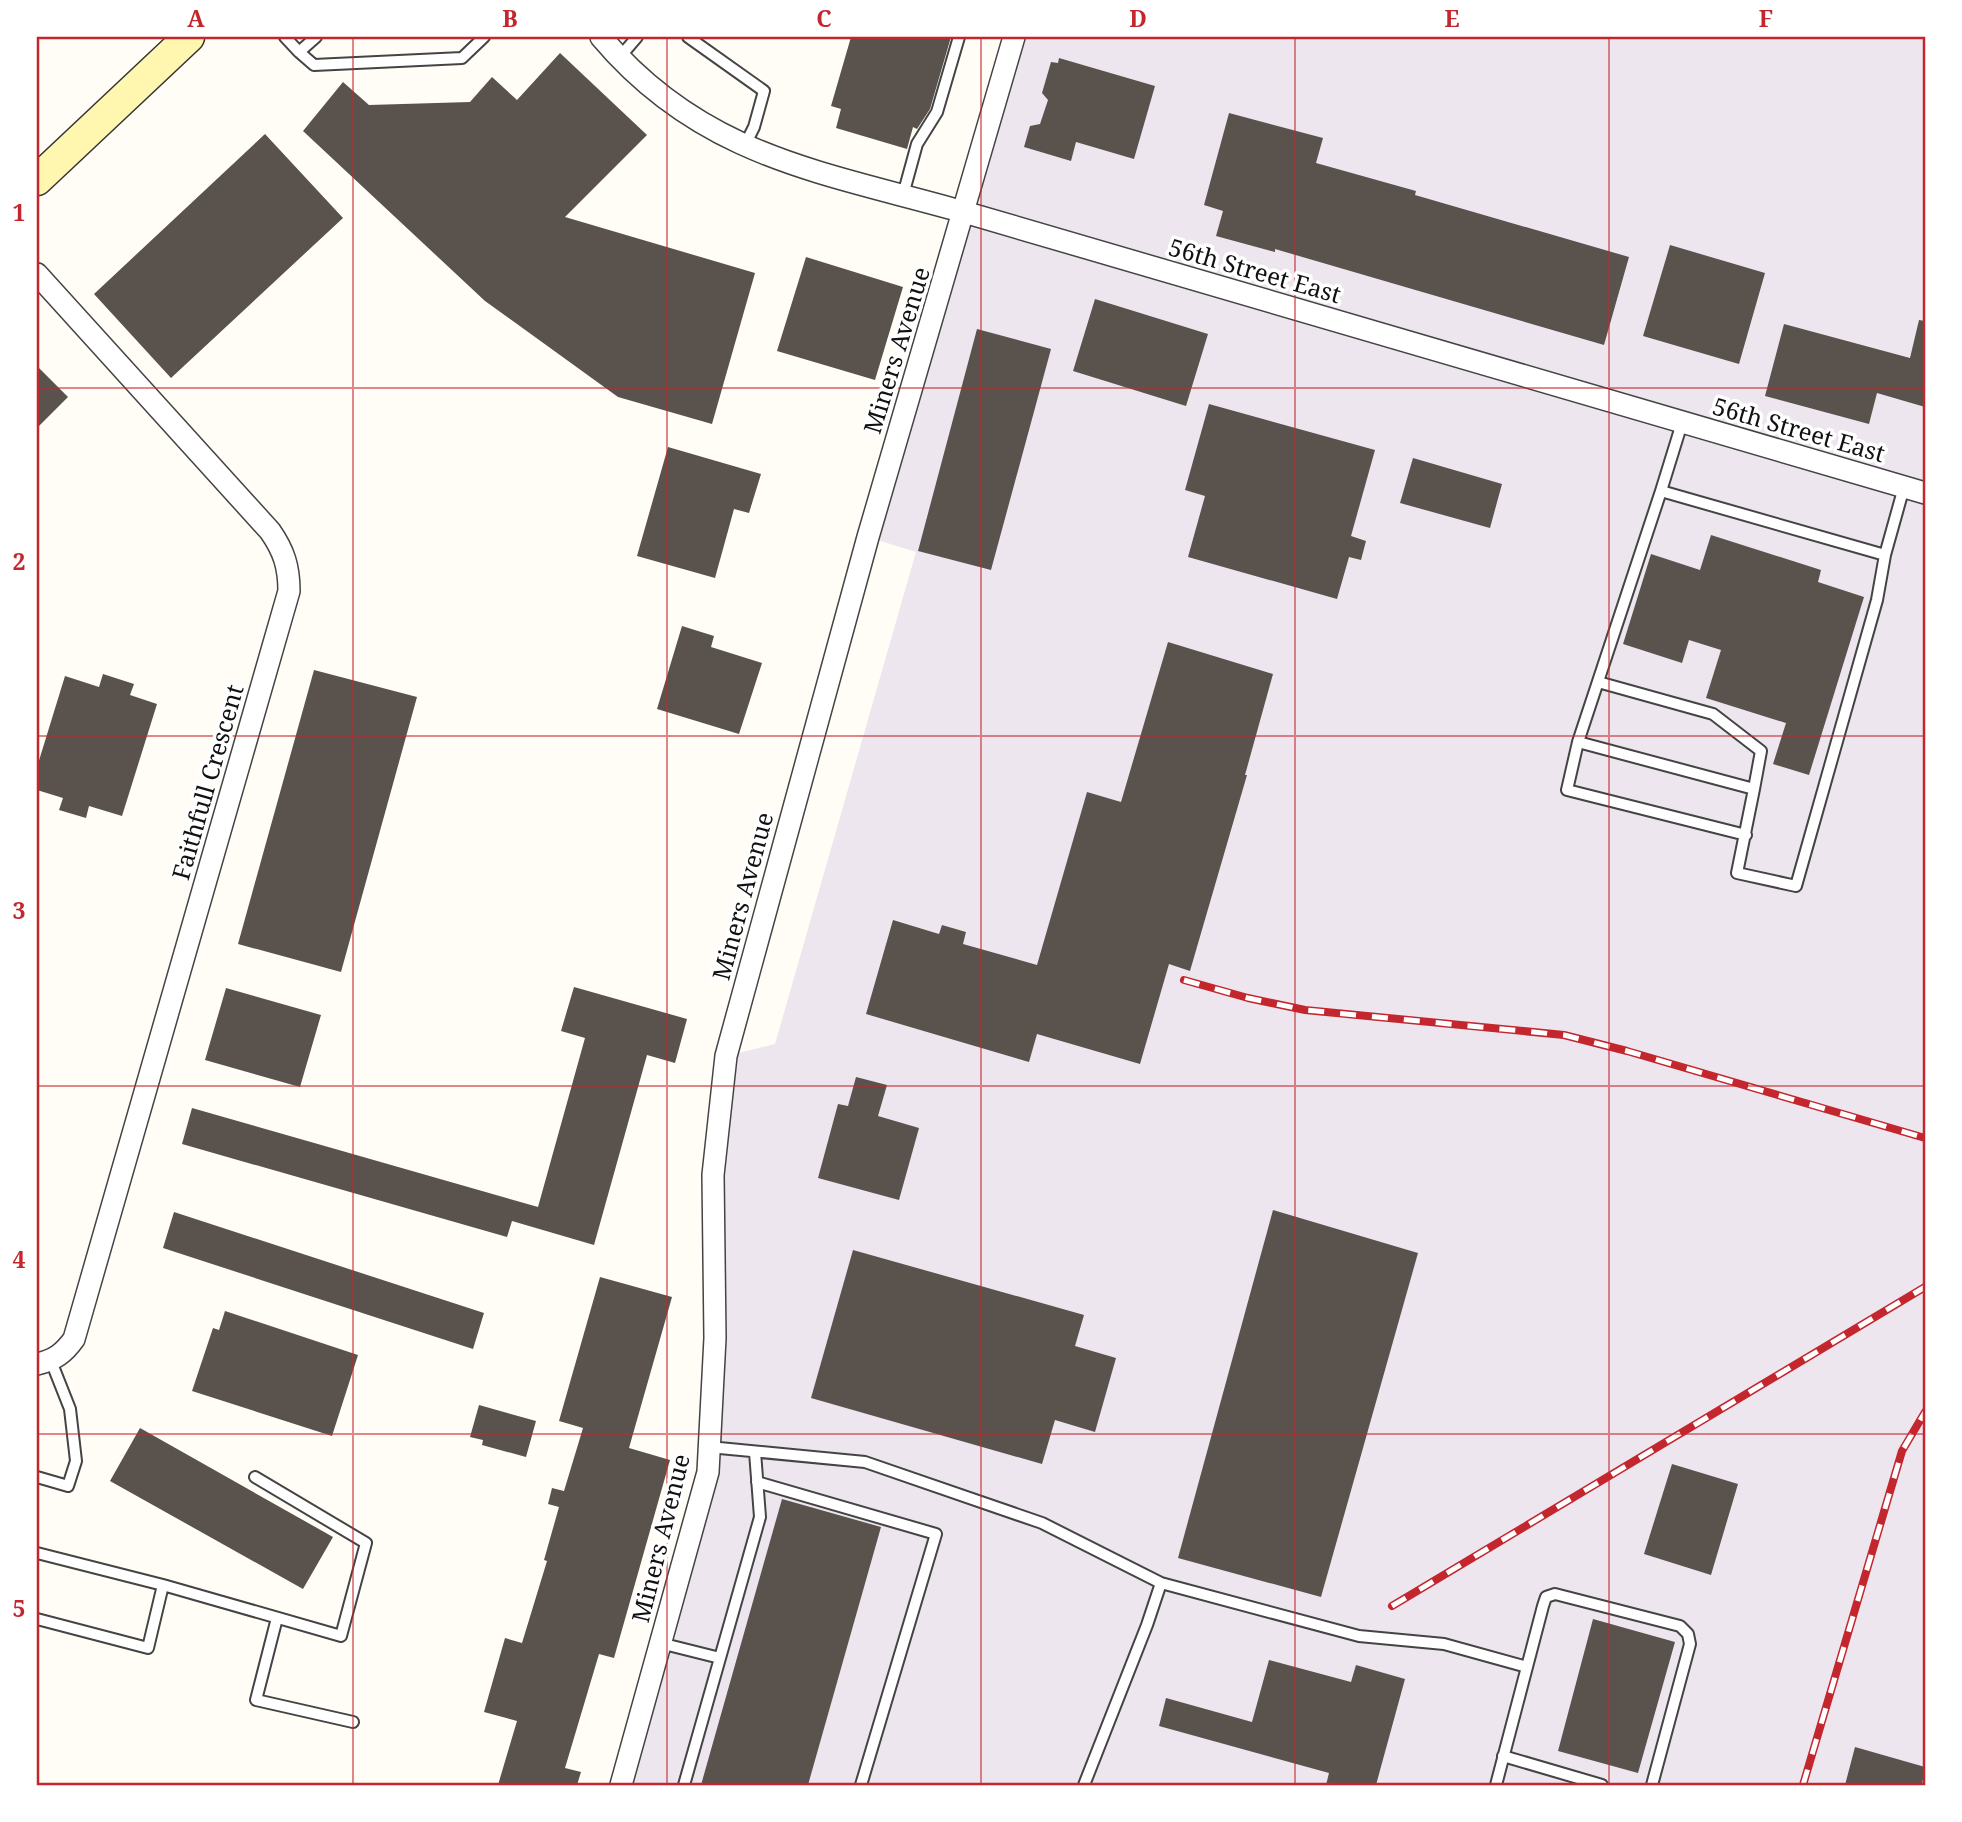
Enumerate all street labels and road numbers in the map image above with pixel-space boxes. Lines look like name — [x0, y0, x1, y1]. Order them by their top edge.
street label: 56th Street East — [1165, 230, 1345, 310]
street label: Miners Avenue — [855, 263, 937, 437]
street label: 56th Street East — [1709, 389, 1889, 469]
street label: Faithfull Crescent — [163, 681, 251, 883]
street label: Miners Avenue — [704, 808, 780, 984]
street label: Miners Avenue — [623, 1450, 697, 1626]

